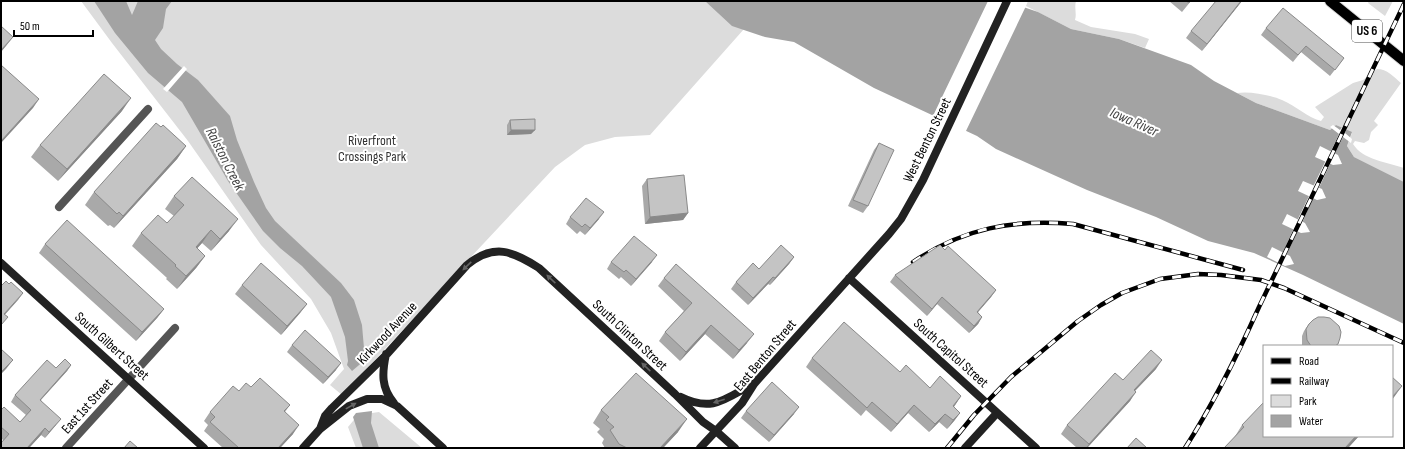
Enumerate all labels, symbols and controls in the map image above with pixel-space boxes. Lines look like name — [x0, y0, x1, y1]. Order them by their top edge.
scale bar — [14, 12, 93, 38]
text: 50 m — [20, 19, 40, 34]
road number: US 6 — [1352, 20, 1382, 42]
street label: West Benton Street — [899, 95, 955, 185]
water label: Iowa River — [1107, 103, 1162, 141]
water label: Ralston Creek — [201, 124, 249, 194]
park label: Riverfront Crossings Park — [338, 132, 407, 165]
one-way arrow — [462, 261, 472, 271]
one-way arrow — [546, 274, 556, 284]
street label: South Clinton Street — [589, 296, 671, 374]
street label: Kirkwood Avenue — [353, 298, 421, 368]
street label: South Gilbert Street — [71, 308, 153, 384]
street label: South Capitol Street — [910, 315, 992, 391]
street label: East Benton Street — [730, 316, 800, 394]
legend — [1263, 345, 1393, 437]
text: Road — [1299, 354, 1319, 369]
one-way arrow — [641, 363, 652, 372]
text: Railway — [1299, 374, 1330, 389]
street label: East 1st Street — [58, 375, 116, 437]
text: Park — [1299, 394, 1317, 409]
one-way arrow — [713, 398, 725, 404]
one-way arrow — [345, 403, 356, 409]
text: Water — [1299, 414, 1323, 429]

